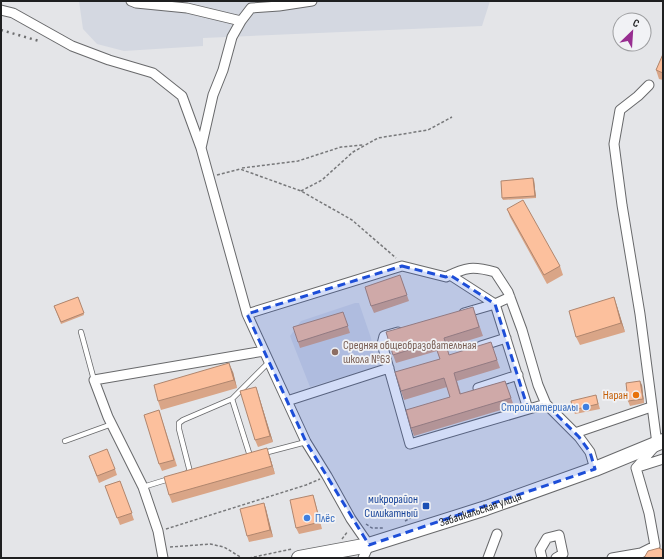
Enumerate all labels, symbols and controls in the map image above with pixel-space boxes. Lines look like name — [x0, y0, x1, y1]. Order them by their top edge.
north arrow — [612, 12, 652, 52]
text: С — [631, 16, 642, 31]
place label: Средняя общеобразовательная школа №63 — [343, 338, 477, 367]
marker: Средняя общеобразовательная школа №63 — [330, 347, 340, 357]
place label: Наран — [603, 388, 628, 403]
marker: Наран — [631, 390, 641, 400]
place label: Стройматериалы — [501, 400, 578, 415]
marker: Стройматериалы — [581, 402, 591, 412]
street label: Забайкальская улица — [437, 488, 524, 530]
place label: микрорайон Силикатный — [364, 492, 418, 521]
marker: микрорайон Силикатный — [421, 501, 431, 511]
place label: Плёс — [315, 511, 335, 526]
marker: Плёс — [302, 513, 312, 523]

